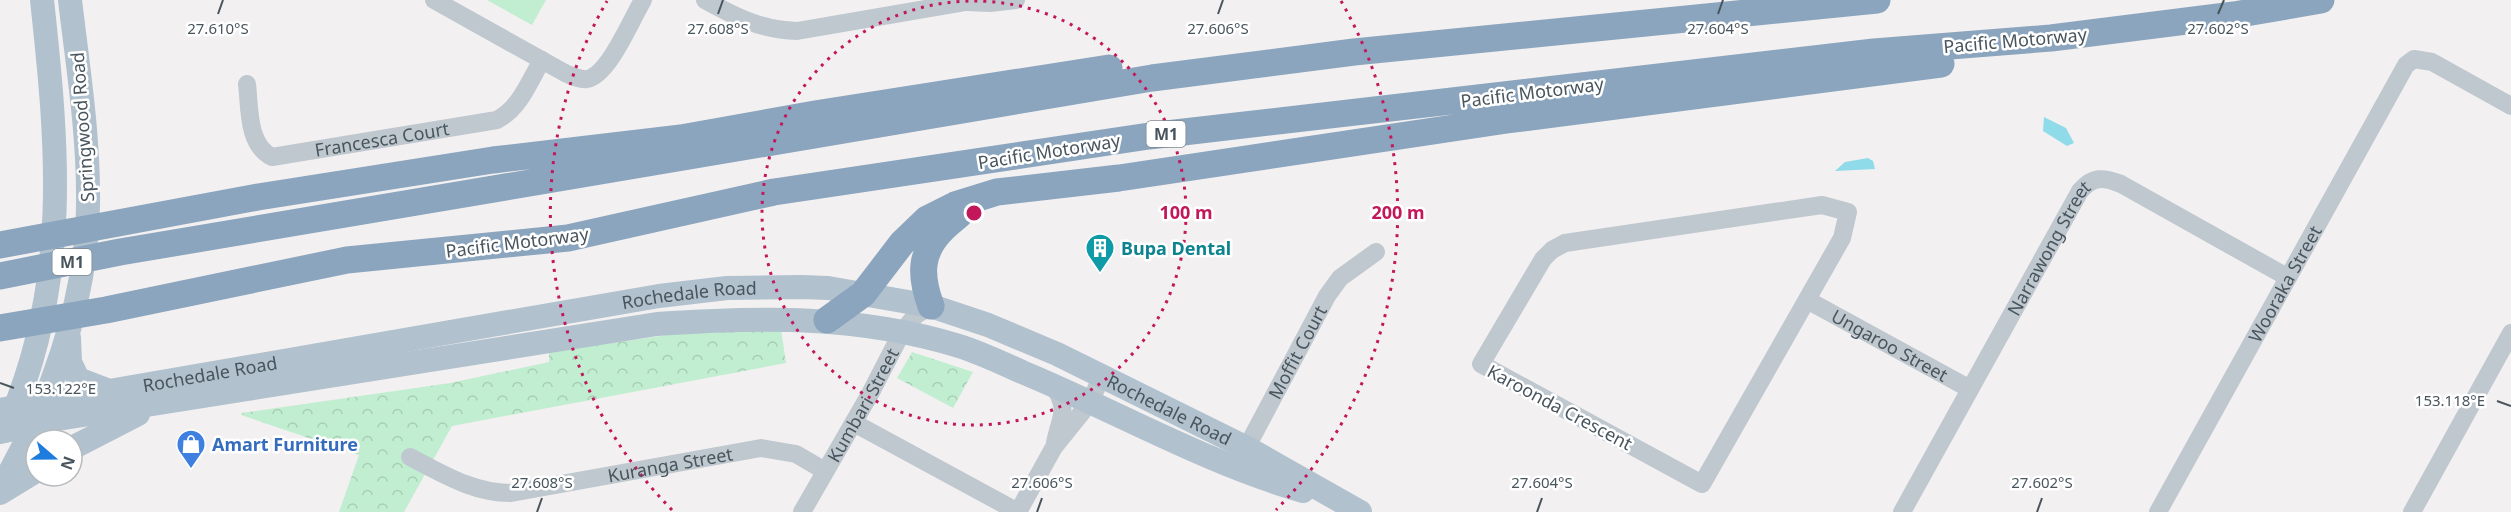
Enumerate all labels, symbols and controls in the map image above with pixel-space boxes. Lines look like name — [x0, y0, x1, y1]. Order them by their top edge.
text: 27.610°S — [187, 18, 249, 38]
text: 27.608°S — [687, 18, 749, 38]
text: 27.606°S — [1187, 18, 1249, 38]
text: 27.604°S — [1687, 18, 1749, 38]
text: 27.602°S — [2187, 18, 2249, 38]
street label: Pacific Motorway — [1942, 22, 2089, 58]
street label: Springwood Road — [65, 51, 99, 203]
street label: Pacific Motorway — [1459, 71, 1606, 113]
street label: Francesca Court — [313, 116, 451, 162]
road number: M1 — [1146, 121, 1186, 147]
street label: Pacific Motorway — [976, 128, 1123, 174]
street label: Narrawong Street — [2001, 175, 2096, 320]
text: 100 m — [1159, 200, 1213, 224]
text: 200 m — [1371, 200, 1425, 224]
centre of rings — [964, 203, 984, 223]
street label: Pacific Motorway — [444, 221, 591, 263]
street label: Wooraka Street — [2243, 221, 2327, 346]
building icon: Bupa Dental — [1084, 232, 1116, 274]
place label: Bupa Dental — [1121, 236, 1231, 260]
road number: M1 — [52, 249, 92, 275]
street label: Rochedale Road — [620, 276, 757, 314]
street label: Moffit Court — [1263, 301, 1332, 403]
street label: Ungaroo Street — [1827, 304, 1953, 387]
street label: Kumbari Street — [821, 343, 904, 467]
street label: Rochedale Road — [141, 350, 279, 397]
street label: Karoonda Crescent — [1483, 359, 1637, 456]
street label: Rochedale Road — [1103, 369, 1236, 450]
text: 153.122°E — [26, 378, 96, 398]
text: 153.118°E — [2415, 390, 2485, 410]
north arrow — [24, 428, 84, 488]
shop icon: Amart Furniture — [175, 428, 207, 470]
place label: Amart Furniture — [212, 432, 358, 456]
street label: Kuranga Street — [606, 441, 735, 487]
text: N — [56, 453, 81, 473]
text: 27.608°S — [511, 472, 573, 492]
text: 27.606°S — [1011, 472, 1073, 492]
text: 27.604°S — [1511, 472, 1573, 492]
text: 27.602°S — [2011, 472, 2073, 492]

